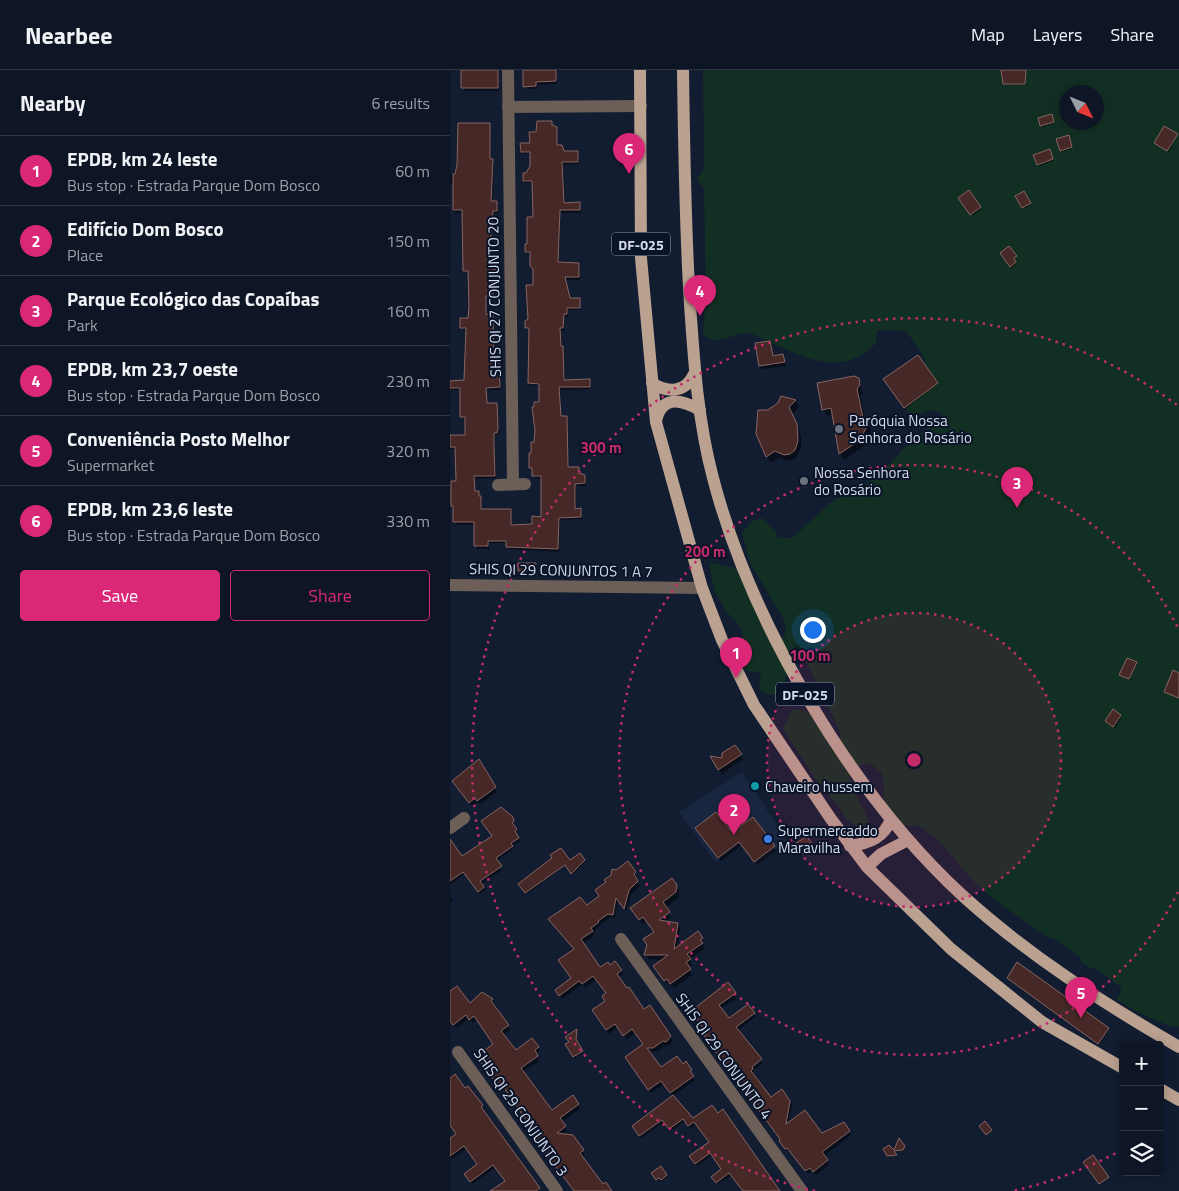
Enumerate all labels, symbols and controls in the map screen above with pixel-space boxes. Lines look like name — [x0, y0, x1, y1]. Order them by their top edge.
text: Nearbee — [25, 17, 112, 53]
text: Map — [971, 21, 1005, 48]
text: Layers — [1033, 21, 1082, 48]
text: Share — [1110, 21, 1154, 48]
north arrow — [1059, 85, 1104, 130]
text: Nearby — [20, 87, 85, 119]
text: 6 results — [371, 91, 430, 115]
pin: 6 — [613, 133, 645, 174]
text: EPDB, km 24 leste — [67, 144, 217, 173]
text: 1 — [32, 159, 40, 183]
text: 60 m — [395, 159, 430, 183]
text: Bus stop · Estrada Parque Dom Bosco — [67, 173, 320, 197]
text: Edifício Dom Bosco — [67, 214, 224, 243]
street label: SHIS QI 27 CONJUNTO 20 — [481, 217, 507, 377]
text: 2 — [32, 229, 40, 253]
text: 150 m — [386, 229, 430, 253]
road number: DF-025 — [612, 232, 670, 255]
text: Place — [67, 243, 103, 267]
pin: 4 — [684, 275, 716, 316]
text: Parque Ecológico das Copaíbas — [67, 284, 319, 313]
text: 3 — [32, 299, 40, 323]
text: 160 m — [386, 299, 430, 323]
text: Park — [67, 313, 98, 337]
text: EPDB, km 23,7 oeste — [67, 354, 238, 383]
text: 4 — [32, 369, 40, 393]
text: 230 m — [386, 369, 430, 393]
text: Bus stop · Estrada Parque Dom Bosco — [67, 383, 320, 407]
place label: Paróquia Nossa Senhora do Rosário — [849, 409, 972, 449]
marker: Paróquia Nossa Senhora do Rosário — [833, 423, 845, 435]
text: Conveniência Posto Melhor — [67, 424, 290, 453]
text: 300 m — [580, 436, 622, 459]
text: 5 — [32, 439, 40, 463]
text: 320 m — [386, 439, 430, 463]
text: Supermarket — [67, 453, 154, 477]
place label: Nossa Senhora do Rosário — [814, 461, 910, 501]
pin: 3 — [1001, 467, 1033, 508]
marker: Nossa Senhora do Rosário — [798, 475, 810, 487]
text: EPDB, km 23,6 leste — [67, 494, 233, 523]
text: 6 — [32, 509, 40, 533]
text: 330 m — [386, 509, 430, 533]
text: Bus stop · Estrada Parque Dom Bosco — [67, 523, 320, 547]
text: 200 m — [684, 540, 726, 563]
street label: SHIS QI 29 CONJUNTOS 1 A 7 — [469, 557, 653, 583]
button: Save — [20, 570, 220, 621]
button: Share — [230, 570, 430, 621]
your location — [800, 617, 826, 643]
pin: 1 — [720, 637, 752, 678]
text: 100 m — [789, 644, 831, 667]
road number: DF-025 — [776, 682, 834, 706]
centre of rings — [905, 751, 923, 769]
place label: Chaveiro hussem — [765, 775, 873, 798]
marker: Chaveiro hussem — [749, 780, 761, 792]
pin: 2 — [718, 794, 750, 835]
place label: Supermercaddo Maravilha — [778, 819, 878, 859]
marker: Supermercaddo Maravilha — [762, 833, 774, 845]
pin: 5 — [1065, 977, 1097, 1018]
street label: SHIS QI 29 CONJUNTO 4 — [670, 988, 778, 1124]
map controls — [1119, 1041, 1164, 1176]
button: + — [1119, 1041, 1164, 1086]
street label: SHIS QI 29 CONJUNTO 3 — [468, 1043, 574, 1181]
button: − — [1119, 1086, 1164, 1131]
button: layers — [1119, 1131, 1164, 1176]

